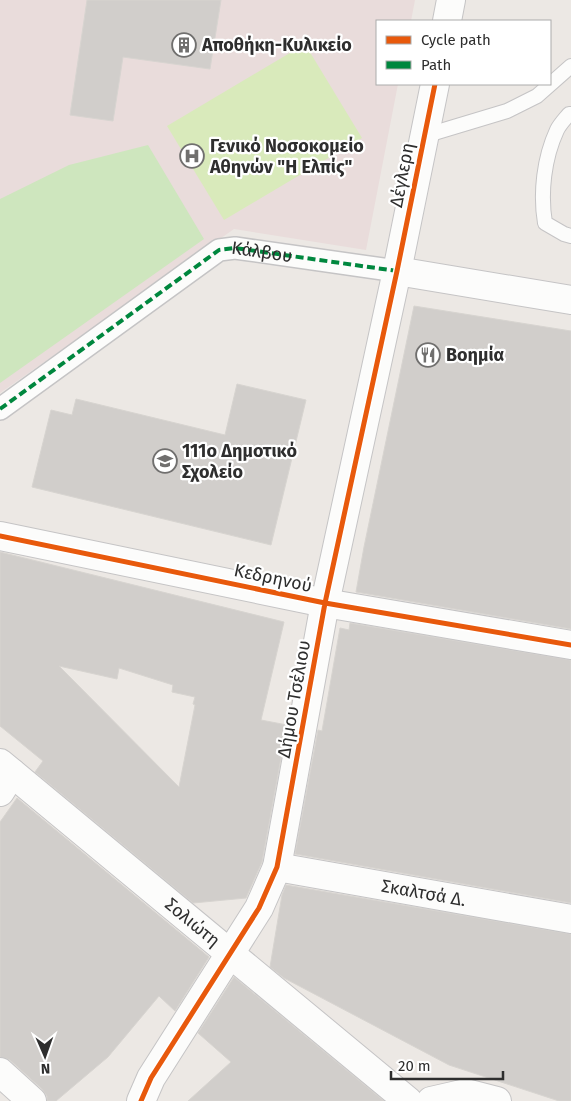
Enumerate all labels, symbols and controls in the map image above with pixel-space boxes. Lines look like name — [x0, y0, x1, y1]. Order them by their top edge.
legend — [376, 20, 551, 85]
text: Cycle path — [421, 31, 491, 49]
building icon: Αποθήκη-Κυλικείο — [171, 32, 197, 58]
place label: Αποθήκη-Κυλικείο — [201, 34, 352, 56]
text: Path — [421, 56, 451, 74]
place label: Γενικό Νοσοκομείο Αθηνών "Η Ελπίς" — [209, 135, 364, 178]
street label: Δέγλερη — [385, 141, 419, 209]
hospital icon: Γενικό Νοσοκομείο Αθηνών "Η Ελπίς" — [179, 143, 205, 169]
street label: Κάλβου — [230, 237, 294, 267]
restaurant icon: Βοημία — [415, 342, 441, 368]
place label: Βοημία — [446, 344, 505, 366]
place label: 111ο Δημοτικό Σχολείο — [182, 440, 297, 483]
school or university icon: 111ο Δημοτικό Σχολείο — [152, 448, 178, 474]
street label: Κεδρηνού — [232, 559, 314, 597]
street label: Δήμου Τσέλιου — [273, 638, 315, 760]
street label: Σκαλτσά Δ. — [380, 875, 468, 911]
street label: Σολιώτη — [160, 893, 225, 952]
north arrow — [20, 1031, 70, 1081]
scale bar — [391, 1048, 504, 1080]
text: 20 m — [398, 1057, 431, 1075]
text: N — [40, 1060, 50, 1077]

